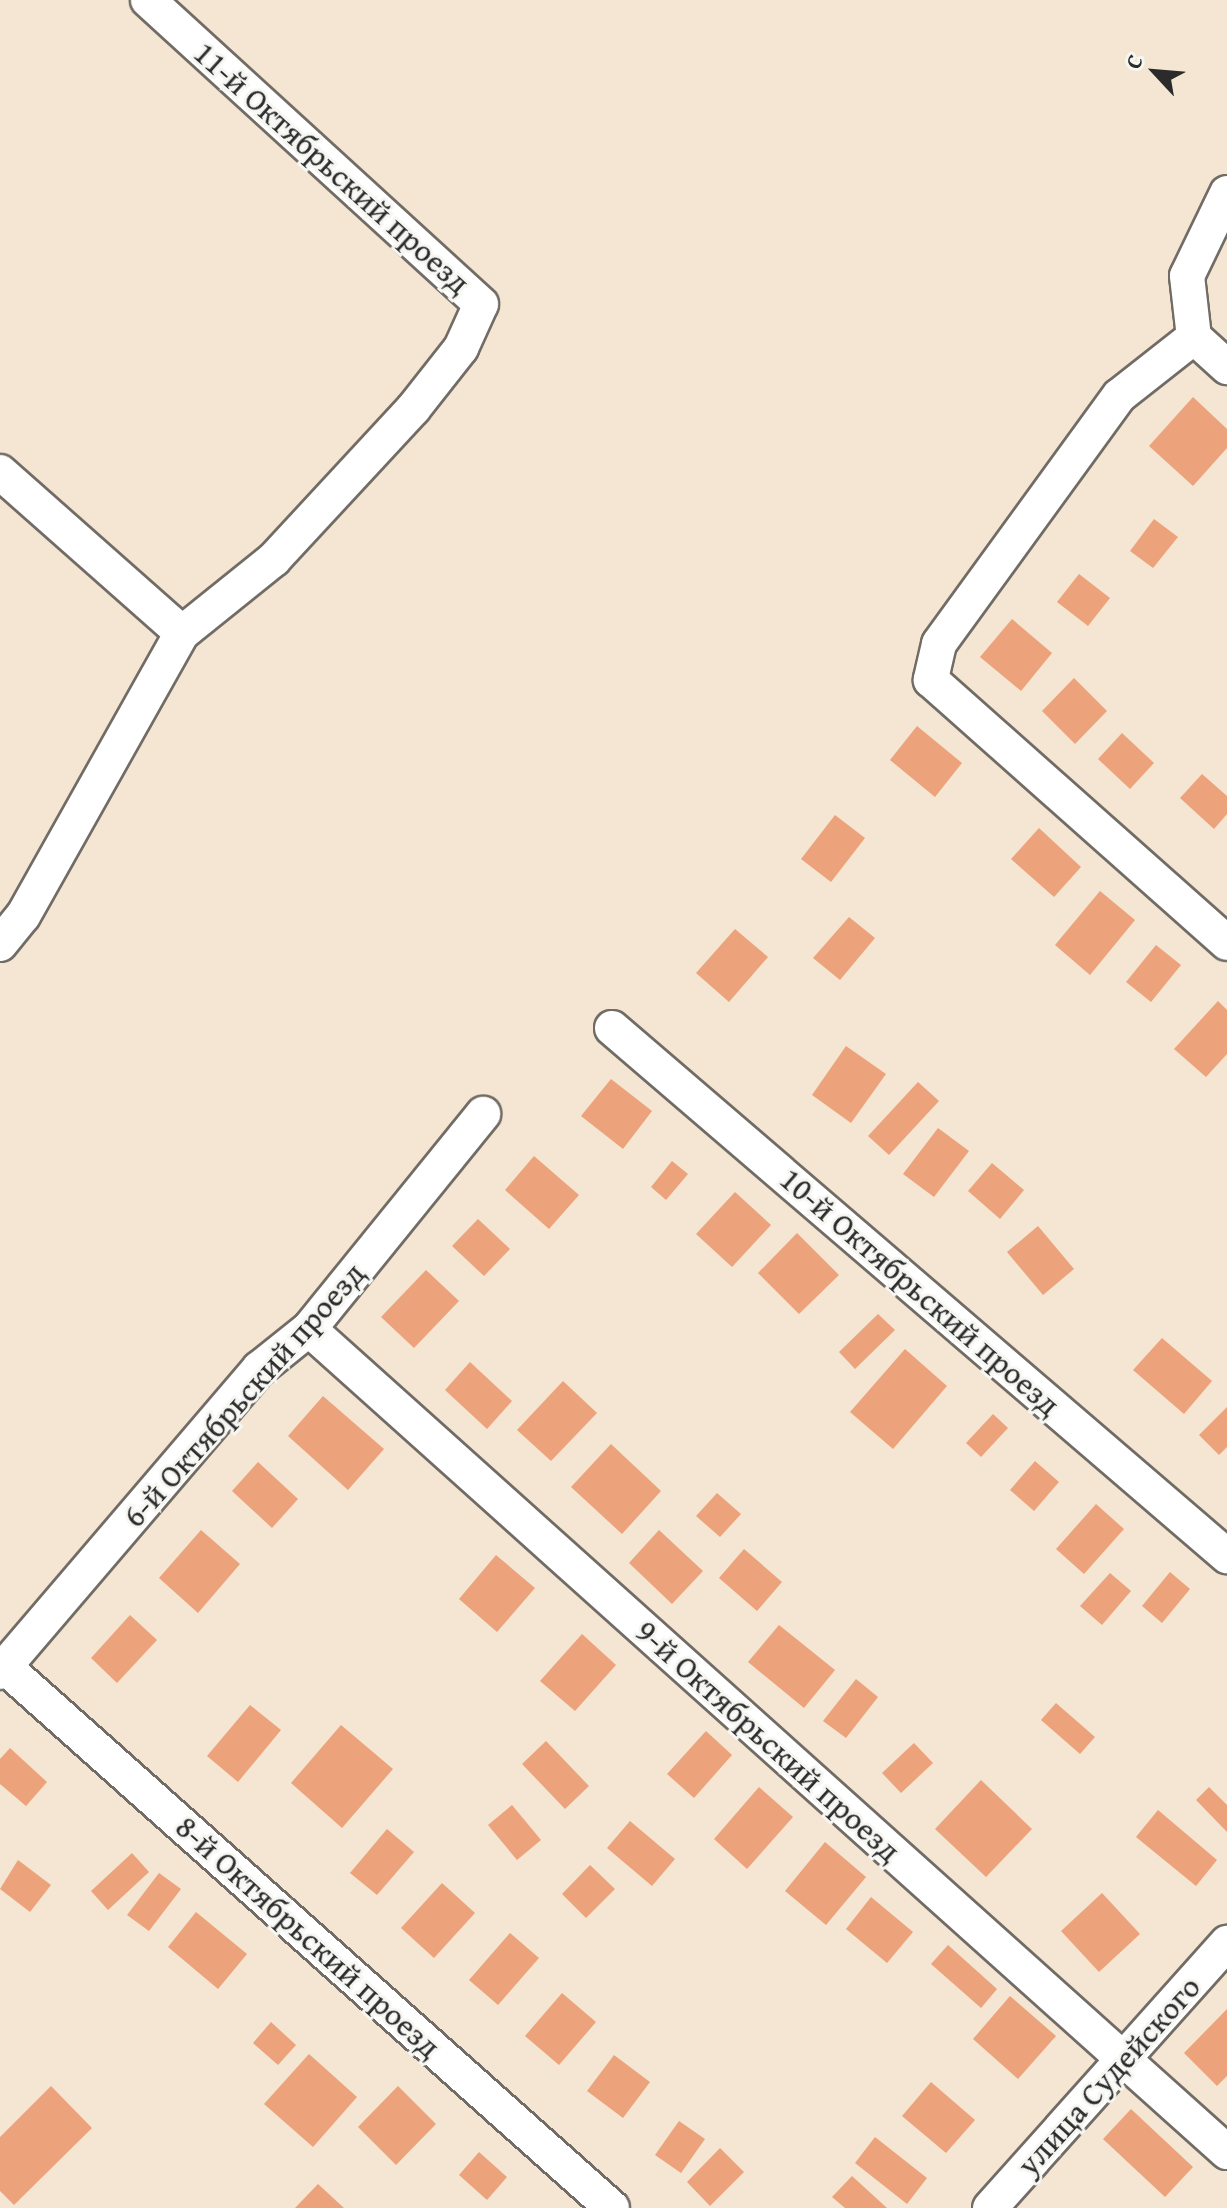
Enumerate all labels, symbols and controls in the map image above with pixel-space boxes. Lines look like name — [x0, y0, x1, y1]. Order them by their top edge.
north arrow — [1115, 32, 1195, 112]
street label: 11-й Октябрьский проезд — [186, 34, 478, 302]
text: С — [1116, 49, 1151, 74]
street label: 10-й Октябрьский проезд — [772, 1160, 1068, 1424]
street label: 6-й Октябрьский проезд — [115, 1255, 373, 1535]
street label: 9-й Октябрьский проезд — [628, 1612, 908, 1870]
street label: 8-й Октябрьский проезд — [168, 1808, 448, 2066]
street label: улица Судейского — [1009, 1968, 1209, 2184]

